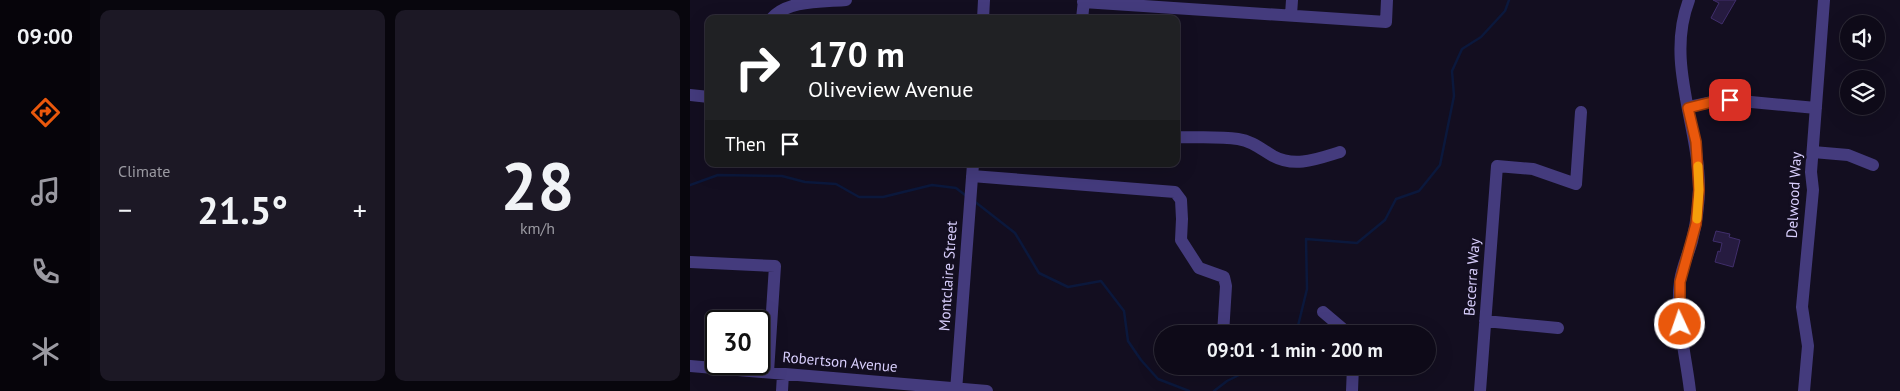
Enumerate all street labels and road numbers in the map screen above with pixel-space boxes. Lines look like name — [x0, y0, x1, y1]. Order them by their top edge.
street label: Delwood Way — [1782, 151, 1805, 239]
street label: Montclaire Street — [934, 220, 961, 332]
street label: Becerra Way — [1459, 237, 1484, 316]
street label: Robertson Avenue — [782, 347, 898, 376]

